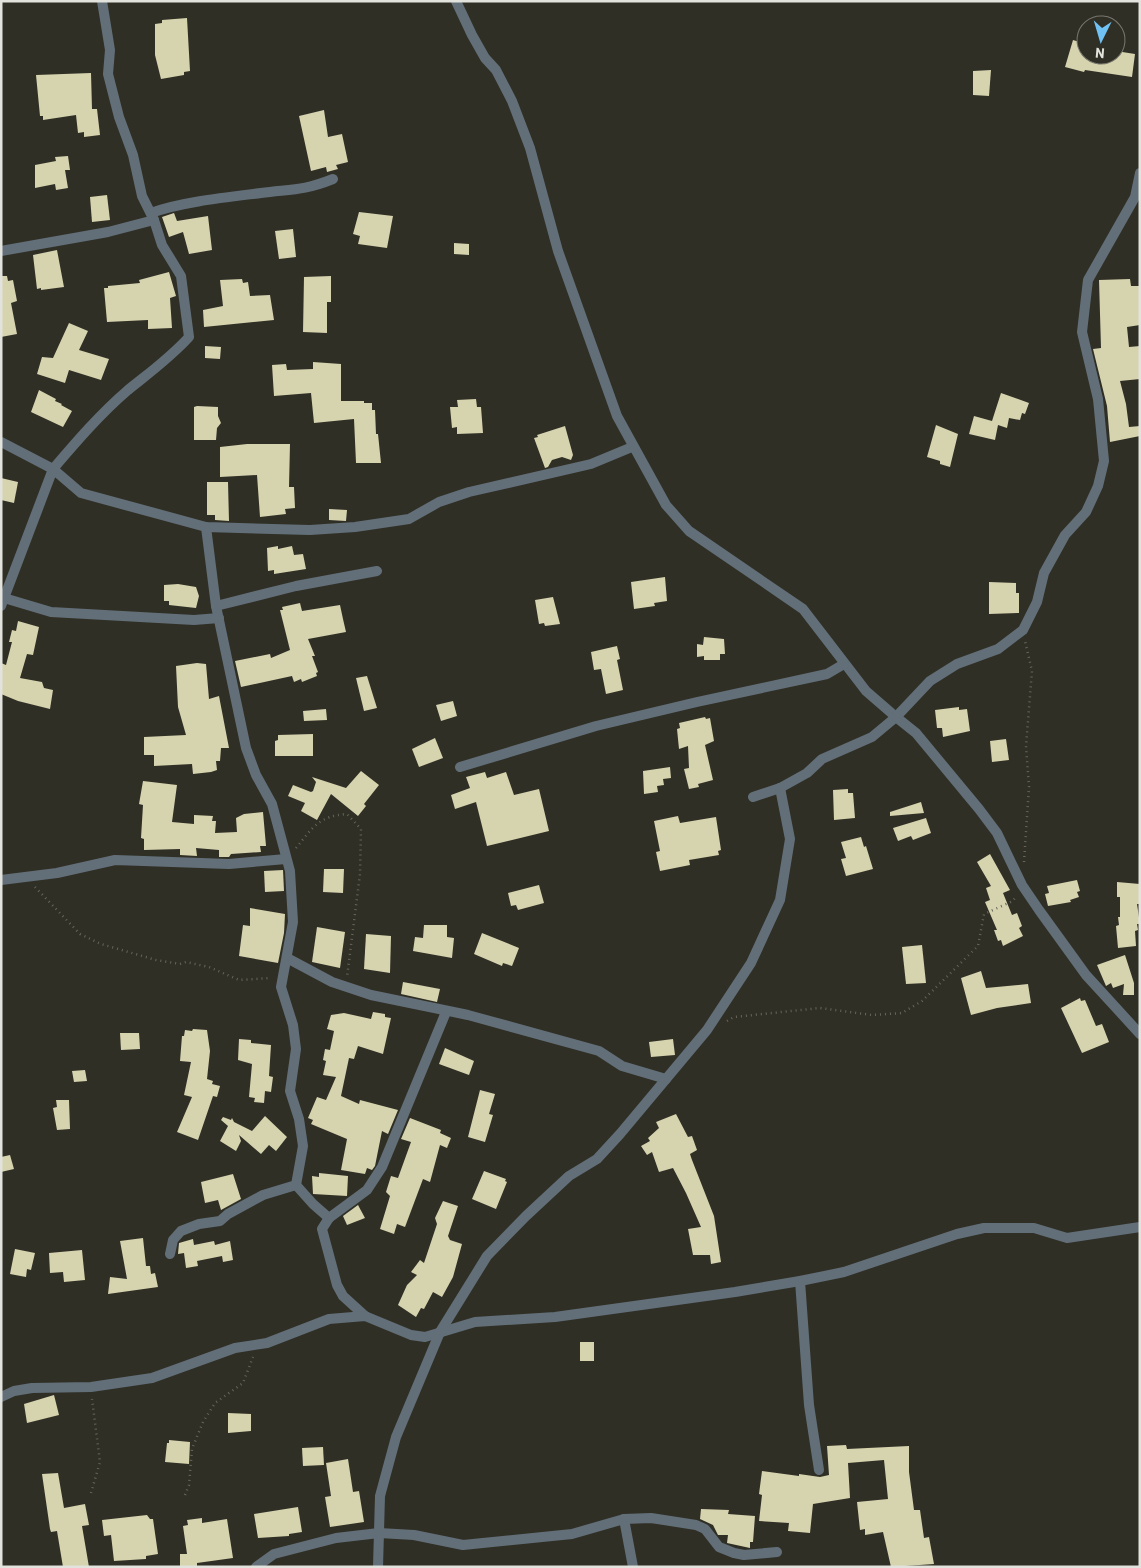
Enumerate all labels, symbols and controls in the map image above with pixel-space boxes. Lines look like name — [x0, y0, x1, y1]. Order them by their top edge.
north arrow — [1076, 15, 1126, 65]
text: N — [1094, 45, 1105, 62]

